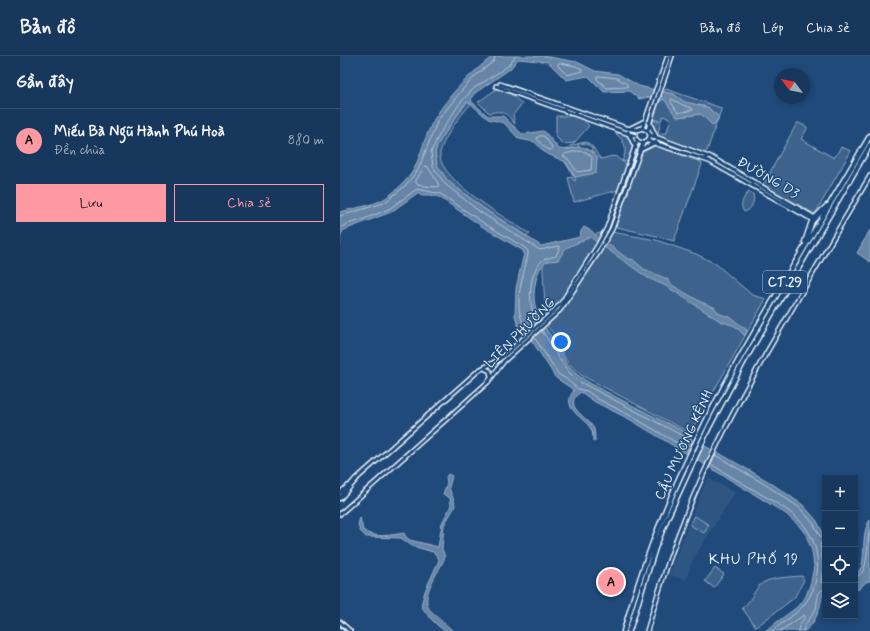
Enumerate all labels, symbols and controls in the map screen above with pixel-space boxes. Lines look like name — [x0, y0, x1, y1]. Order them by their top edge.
text: Bản đồ — [20, 15, 75, 40]
text: Bản đồ — [700, 19, 741, 37]
text: Lớp — [763, 19, 784, 37]
text: Chia sẻ — [806, 19, 850, 37]
north arrow — [774, 68, 810, 104]
text: Gần đây — [16, 71, 74, 93]
text: Miếu Bà Ngũ Hành Phú Hoà — [54, 122, 225, 142]
text: A — [25, 132, 33, 149]
text: 880 m — [288, 132, 324, 149]
text: Đền chùa — [54, 142, 105, 159]
street label: ĐƯỜNG D3 — [734, 153, 802, 203]
button: Lưu — [16, 184, 166, 222]
button: Chia sẻ — [174, 184, 324, 222]
road number: CT.29 — [763, 271, 807, 293]
street label: LIÊN PHƯỜNG — [481, 294, 559, 372]
your location — [551, 332, 571, 352]
street label: CẦU MƯƠNG KÊNH — [651, 387, 717, 503]
map controls — [822, 475, 858, 619]
button: + — [822, 475, 858, 511]
button: − — [822, 511, 858, 547]
button: locate — [822, 547, 858, 583]
district label: KHU PHỐ 19 — [709, 550, 799, 570]
pin: A — [598, 567, 624, 597]
button: layers — [822, 583, 858, 619]

